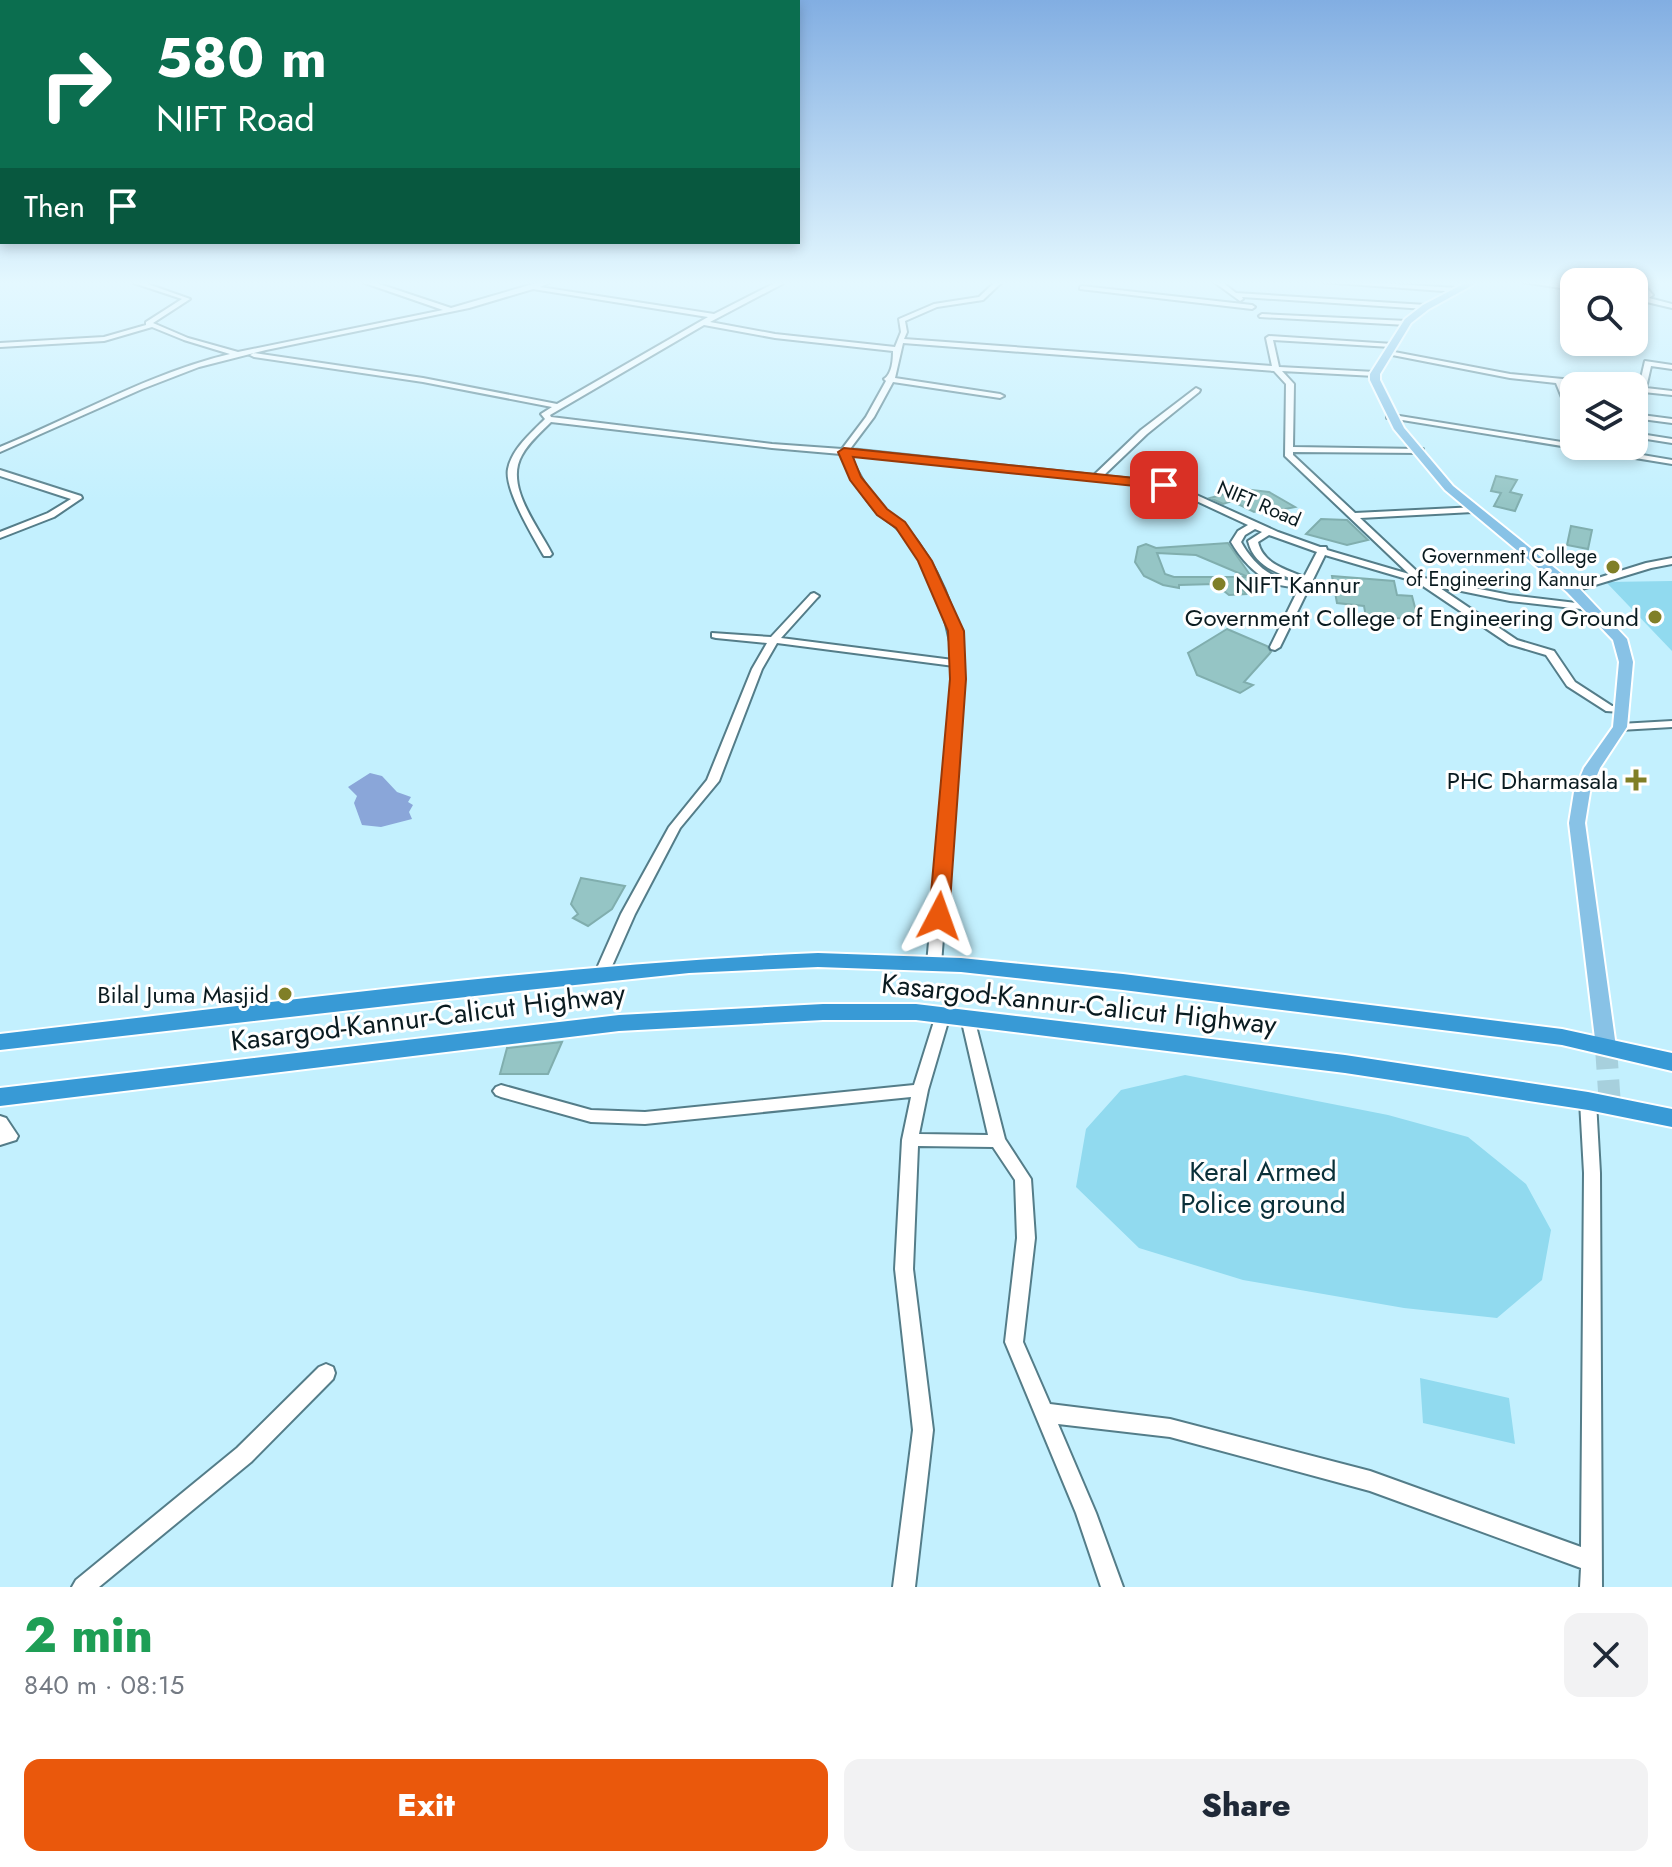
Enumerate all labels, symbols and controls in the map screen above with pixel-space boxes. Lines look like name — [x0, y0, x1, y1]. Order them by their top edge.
text: 580 m — [156, 17, 327, 98]
icon: right — [24, 32, 128, 136]
text: NIFT Road — [156, 92, 315, 144]
icon: arrive — [101, 184, 145, 228]
text: Then — [24, 185, 85, 228]
map controls — [1560, 268, 1648, 460]
button: search — [1560, 268, 1648, 356]
button: layers — [1560, 372, 1648, 460]
pin — [1130, 451, 1198, 519]
icon: arrive — [1142, 463, 1186, 507]
street label: NIFT Road — [1213, 473, 1305, 535]
place label: Government College of Engineering Kannur — [1406, 542, 1597, 594]
marker: Government College of Engineering Kannur — [1604, 558, 1622, 576]
place label: NIFT Kannur — [1235, 567, 1361, 602]
marker: NIFT Kannur — [1210, 575, 1228, 593]
place label: Government College of Engineering Ground — [1185, 600, 1639, 635]
marker: Government College of Engineering Ground — [1646, 608, 1664, 626]
place label: PHC Dharmasala — [1447, 763, 1618, 798]
marker: PHC Dharmasala — [1625, 769, 1647, 791]
position arrow — [897, 874, 981, 958]
street label: Kasargod-Kannur-Calicut Highway — [879, 963, 1279, 1045]
street label: Kasargod-Kannur-Calicut Highway — [228, 972, 628, 1062]
place label: Bilal Juma Masjid — [97, 977, 269, 1012]
marker: Bilal Juma Masjid — [276, 985, 294, 1003]
park label: Keral Armed Police ground — [1180, 1151, 1346, 1224]
text: 2 min — [24, 1601, 153, 1670]
button: close — [1564, 1613, 1648, 1697]
text: 840 m · 08:15 — [24, 1666, 184, 1704]
button: Exit — [24, 1759, 828, 1851]
button: Share — [844, 1759, 1648, 1851]

